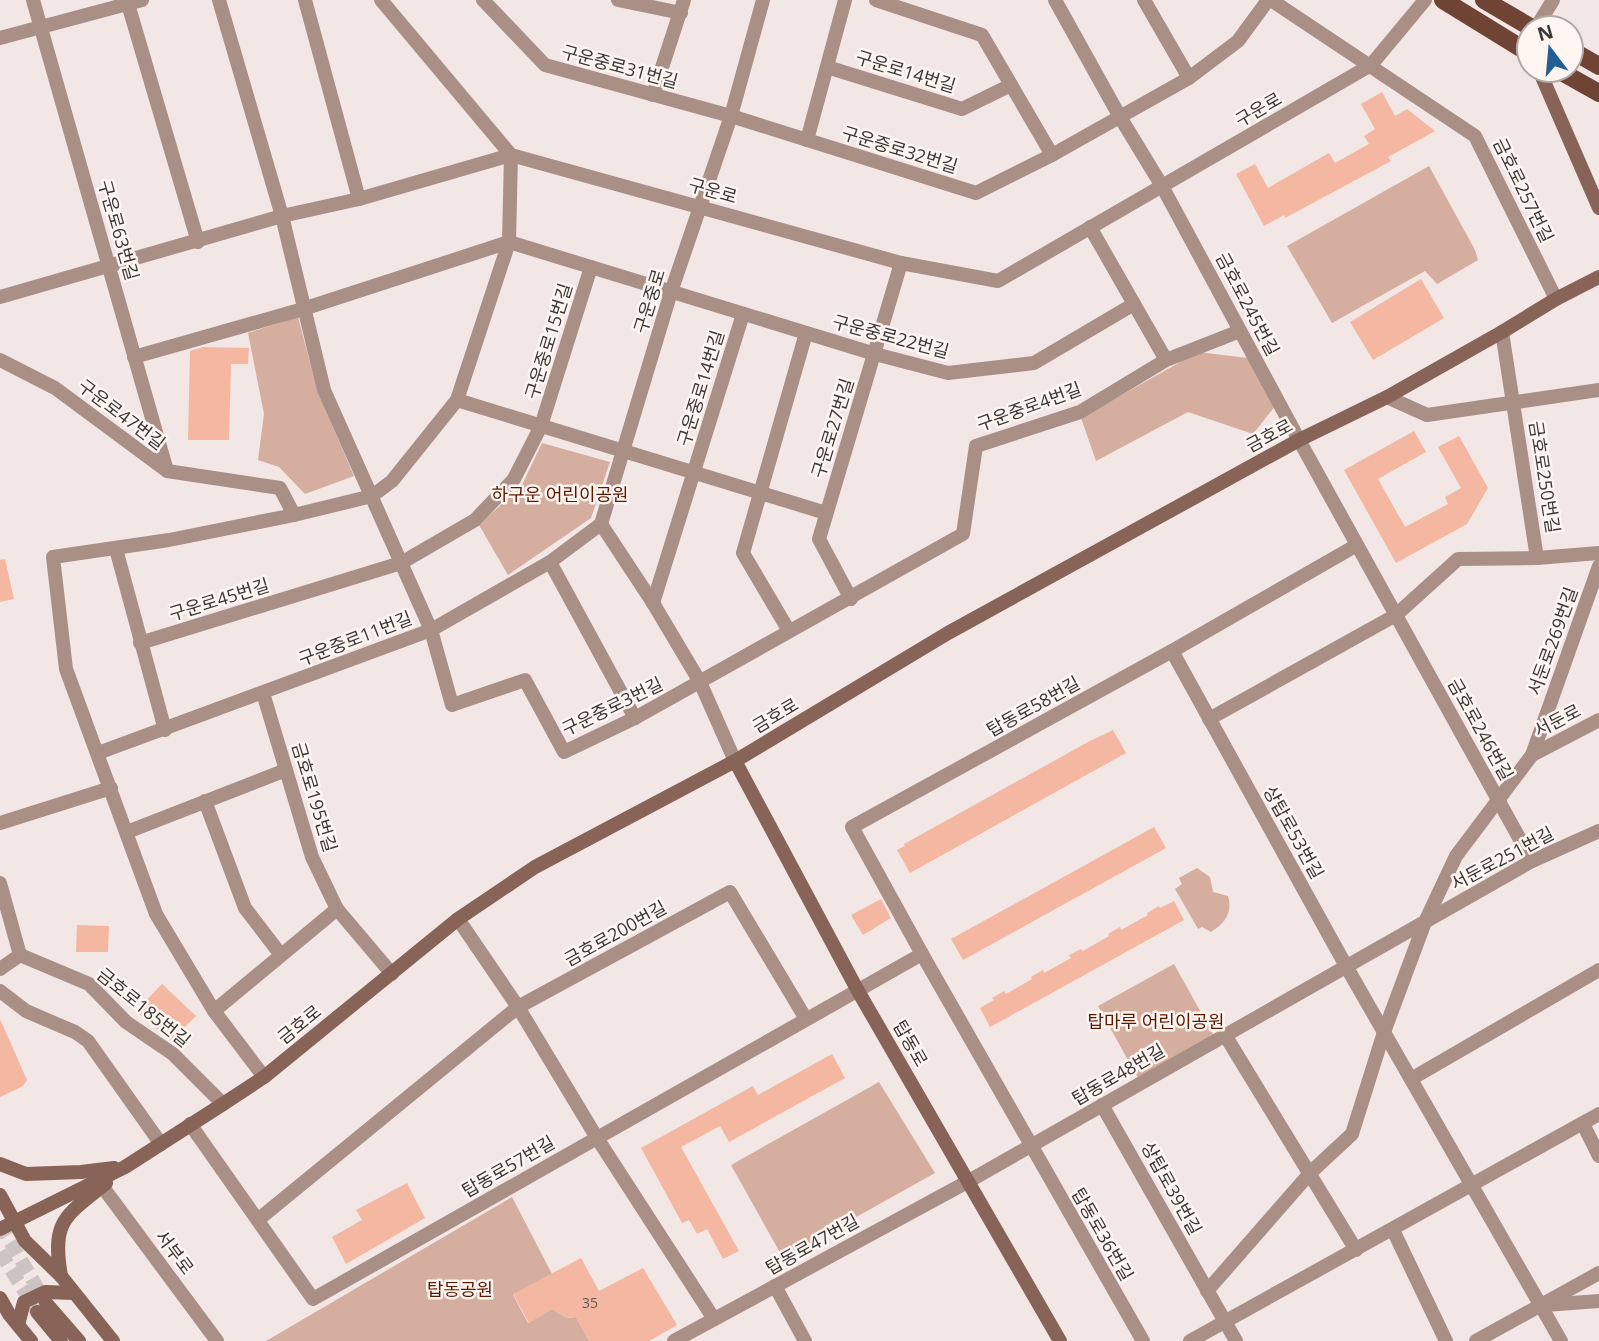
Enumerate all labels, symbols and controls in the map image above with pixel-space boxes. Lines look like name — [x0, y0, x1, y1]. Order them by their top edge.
north arrow — [1515, 14, 1585, 84]
text: N — [1534, 18, 1556, 47]
street label: 구운중로31번길 — [559, 39, 681, 93]
street label: 구운로14번길 — [853, 44, 959, 98]
street label: 구운로 — [1230, 86, 1286, 132]
street label: 구운중로32번길 — [839, 120, 961, 178]
street label: 금호로257번길 — [1488, 134, 1560, 246]
street label: 구운로 — [686, 172, 740, 208]
street label: 구운로63번길 — [93, 177, 145, 283]
street label: 금호로245번길 — [1211, 248, 1285, 360]
street label: 구운중로 — [628, 266, 670, 336]
street label: 구운중로15번길 — [519, 280, 577, 402]
street label: 구운중로22번길 — [830, 309, 952, 363]
street label: 구운중로14번길 — [671, 327, 729, 449]
street label: 구운로47번길 — [73, 373, 171, 455]
street label: 구운로27번길 — [805, 375, 859, 481]
street label: 구운중로4번길 — [973, 376, 1085, 436]
street label: 금호로 — [1241, 413, 1297, 457]
street label: 금호로250번길 — [1524, 419, 1566, 535]
park label: 하구운 어린이공원 — [491, 482, 629, 506]
street label: 구운로45번길 — [166, 572, 272, 626]
street label: 서둔로269번길 — [1521, 583, 1583, 699]
street label: 구운중로11번길 — [295, 605, 415, 671]
street label: 탑동로58번길 — [982, 670, 1084, 742]
street label: 구운중로3번길 — [557, 671, 667, 741]
street label: 금호로246번길 — [1443, 673, 1519, 785]
street label: 금호로 — [748, 692, 802, 738]
street label: 서둔로 — [1529, 698, 1585, 742]
street label: 금호로195번길 — [287, 739, 343, 855]
street label: 상탑로53번길 — [1258, 781, 1330, 883]
street label: 서둔로251번길 — [1446, 821, 1558, 895]
street label: 금호로200번길 — [559, 895, 671, 971]
street label: 금호로185번길 — [92, 962, 196, 1052]
street label: 금호로 — [272, 999, 326, 1049]
park label: 탑마루 어린이공원 — [1087, 1009, 1225, 1033]
street label: 탑동로 — [888, 1015, 934, 1071]
street label: 탑동로48번길 — [1067, 1038, 1169, 1110]
street label: 탑동로57번길 — [457, 1130, 559, 1202]
street label: 상탑로39번길 — [1136, 1137, 1208, 1239]
street label: 탑동로36번길 — [1067, 1183, 1139, 1285]
street label: 탑동로47번길 — [761, 1208, 863, 1280]
street label: 서부로 — [150, 1225, 200, 1279]
park label: 탑동공원 — [427, 1277, 493, 1301]
house number: 35 — [582, 1293, 598, 1312]

